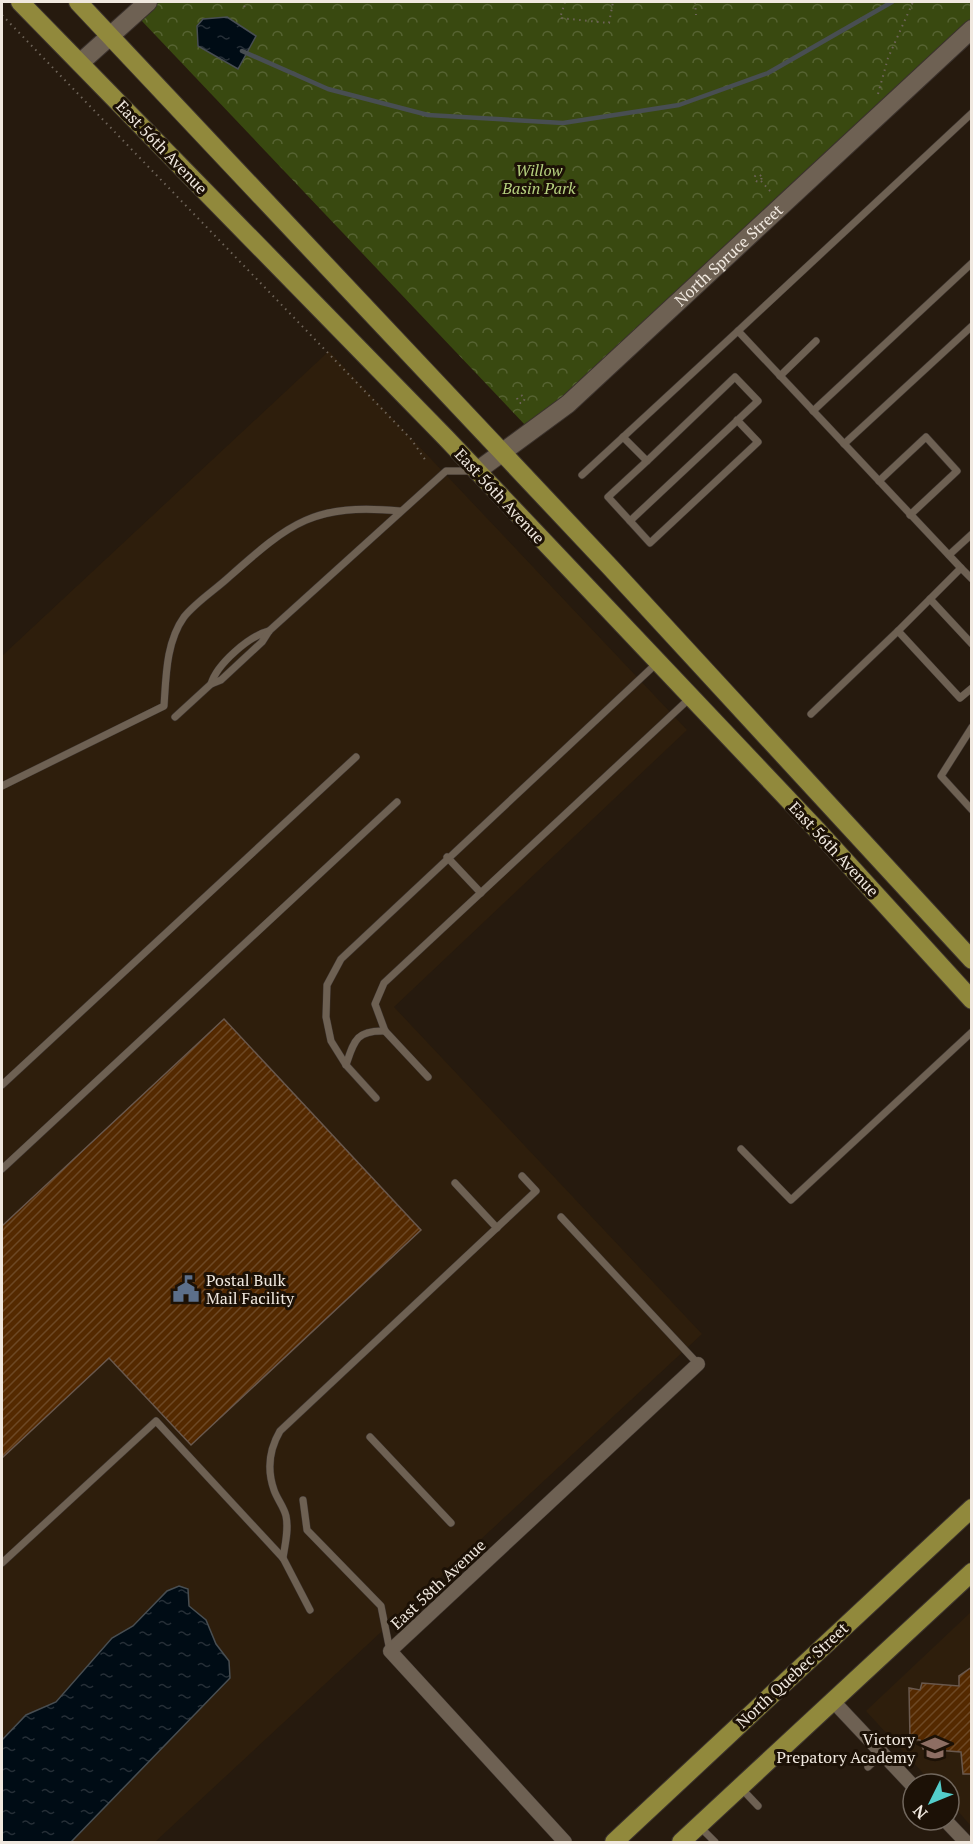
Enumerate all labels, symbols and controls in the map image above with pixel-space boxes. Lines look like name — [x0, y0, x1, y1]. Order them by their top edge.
street label: East 56th Avenue — [112, 95, 212, 199]
park label: Willow Basin Park — [501, 159, 576, 199]
street label: North Spruce Street — [669, 199, 788, 311]
street label: East 56th Avenue — [450, 444, 550, 548]
street label: East 56th Avenue — [784, 797, 884, 901]
place label: Postal Bulk Mail Facility — [206, 1269, 295, 1309]
public building icon: Postal Bulk Mail Facility — [171, 1274, 201, 1304]
street label: East 58th Avenue — [386, 1534, 490, 1634]
street label: North Quebec Street — [731, 1617, 853, 1733]
place label: Victory Prepatory Academy — [777, 1728, 916, 1768]
school or university icon: Victory Prepatory Academy — [920, 1733, 950, 1763]
north arrow — [901, 1772, 961, 1832]
text: N — [908, 1800, 932, 1824]

